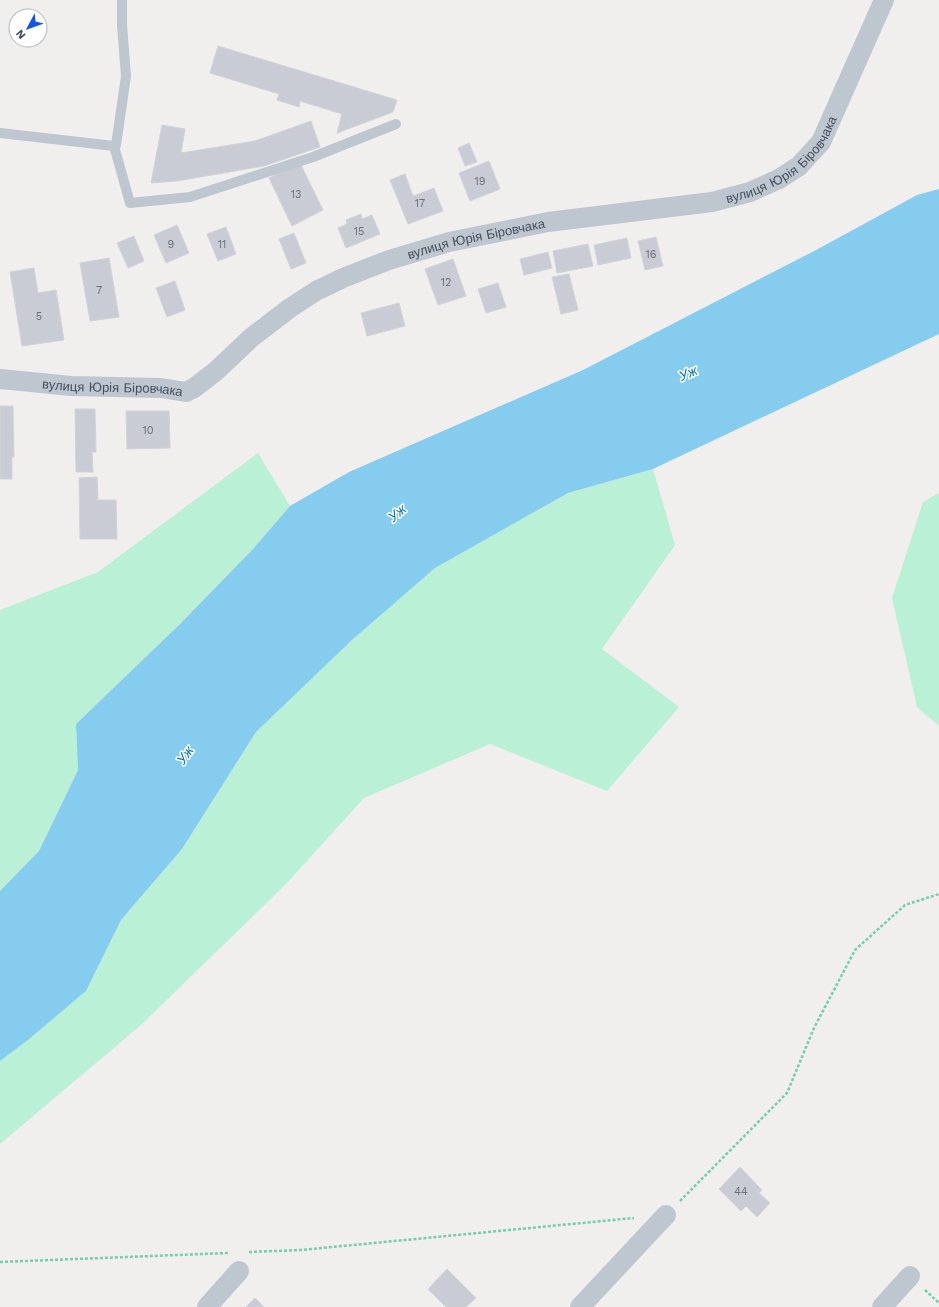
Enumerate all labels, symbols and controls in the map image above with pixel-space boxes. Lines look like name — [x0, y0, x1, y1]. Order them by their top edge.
north arrow — [8, 8, 48, 48]
text: N — [13, 27, 28, 42]
street label: вулиця Юрія Біровчака — [724, 113, 839, 206]
house number: 19 — [474, 175, 486, 188]
house number: 13 — [291, 188, 301, 201]
house number: 17 — [415, 197, 425, 210]
street label: вулиця Юрія Біровчака — [405, 215, 547, 262]
house number: 15 — [354, 225, 364, 238]
house number: 9 — [168, 238, 175, 251]
house number: 11 — [218, 238, 226, 251]
house number: 16 — [646, 248, 657, 261]
house number: 12 — [441, 276, 451, 289]
house number: 7 — [96, 284, 102, 297]
house number: 5 — [36, 310, 42, 323]
water label: Уж — [675, 361, 701, 384]
street label: вулиця Юрія Біровчака — [42, 376, 185, 399]
house number: 10 — [142, 424, 154, 437]
water label: Уж — [384, 500, 410, 526]
water label: Уж — [173, 742, 198, 768]
house number: 44 — [734, 1185, 748, 1198]

